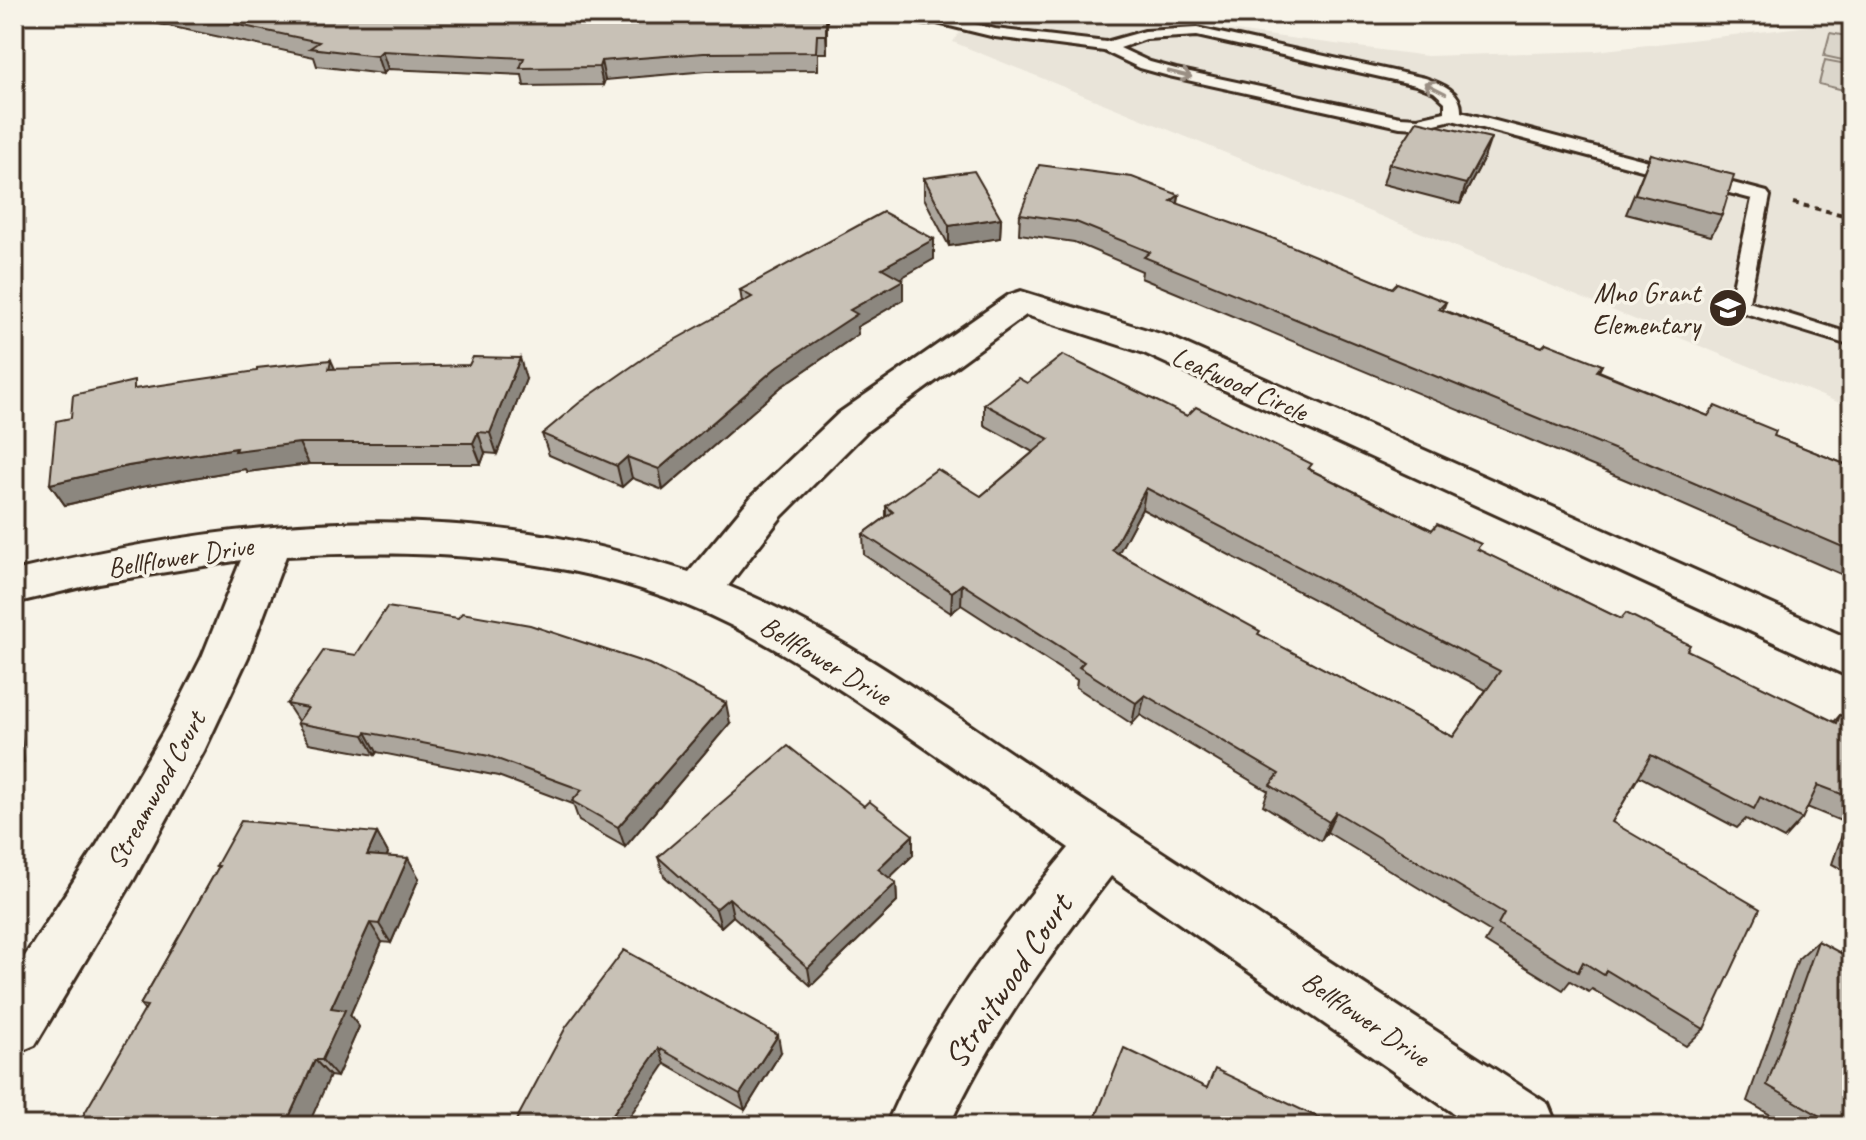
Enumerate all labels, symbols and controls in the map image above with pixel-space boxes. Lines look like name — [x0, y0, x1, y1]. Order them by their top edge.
one-way arrow — [1167, 68, 1193, 83]
one-way arrow — [1423, 80, 1447, 96]
place label: Mno Grant Elementary — [1592, 275, 1703, 342]
school or university icon: Mno Grant Elementary — [1707, 287, 1749, 329]
street label: Leafwood Circle — [1167, 338, 1315, 430]
street label: Bellflower Drive — [105, 527, 257, 585]
street label: Bellflower Drive — [754, 608, 899, 714]
street label: Streamwood Court — [98, 703, 214, 875]
street label: Straitwood Court — [934, 883, 1083, 1076]
street label: Bellflower Drive — [1295, 963, 1438, 1075]

